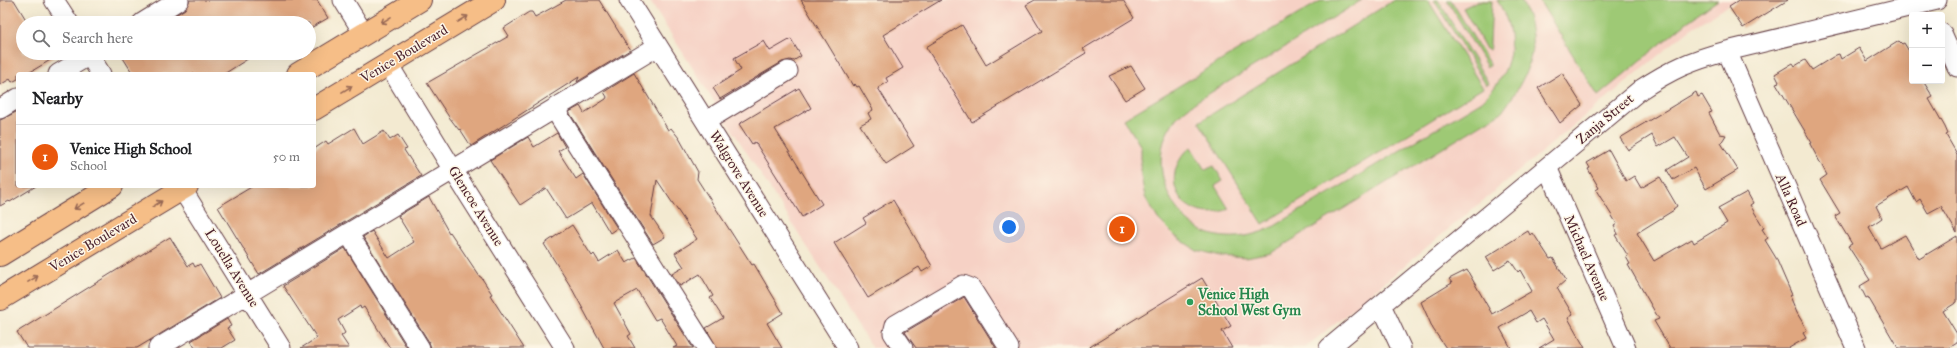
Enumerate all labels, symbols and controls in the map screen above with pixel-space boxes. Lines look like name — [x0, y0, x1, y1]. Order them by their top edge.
map controls — [1909, 12, 1945, 84]
button: + — [1909, 12, 1945, 48]
one-way arrow — [457, 14, 469, 22]
search box — [16, 16, 316, 60]
one-way arrow — [381, 16, 392, 25]
street label: Venice Boulevard — [356, 21, 451, 87]
icon: search — [30, 27, 52, 49]
text: Search here — [62, 29, 133, 47]
button: − — [1909, 48, 1945, 84]
one-way arrow — [341, 84, 353, 92]
text: Nearby — [32, 88, 83, 109]
street label: Zanja Street — [1573, 90, 1637, 148]
street label: Walgrove Avenue — [706, 128, 772, 220]
text: Venice High School — [70, 140, 192, 158]
text: 1 — [42, 149, 48, 165]
text: 50 m — [273, 149, 300, 165]
text: School — [70, 158, 107, 174]
street label: Glencoe Avenue — [445, 163, 507, 249]
street label: Alla Road — [1771, 170, 1810, 229]
one-way arrow — [151, 200, 162, 209]
one-way arrow — [73, 203, 85, 211]
street label: Venice Boulevard — [45, 210, 140, 276]
street label: Michael Avenue — [1560, 212, 1614, 304]
pin: 1 — [1109, 214, 1135, 244]
your location — [999, 217, 1019, 237]
street label: Louella Avenue — [201, 226, 263, 311]
one-way arrow — [27, 275, 38, 283]
place label: Venice High School West Gym — [1197, 286, 1301, 320]
marker: Venice High School West Gym — [1185, 297, 1195, 307]

